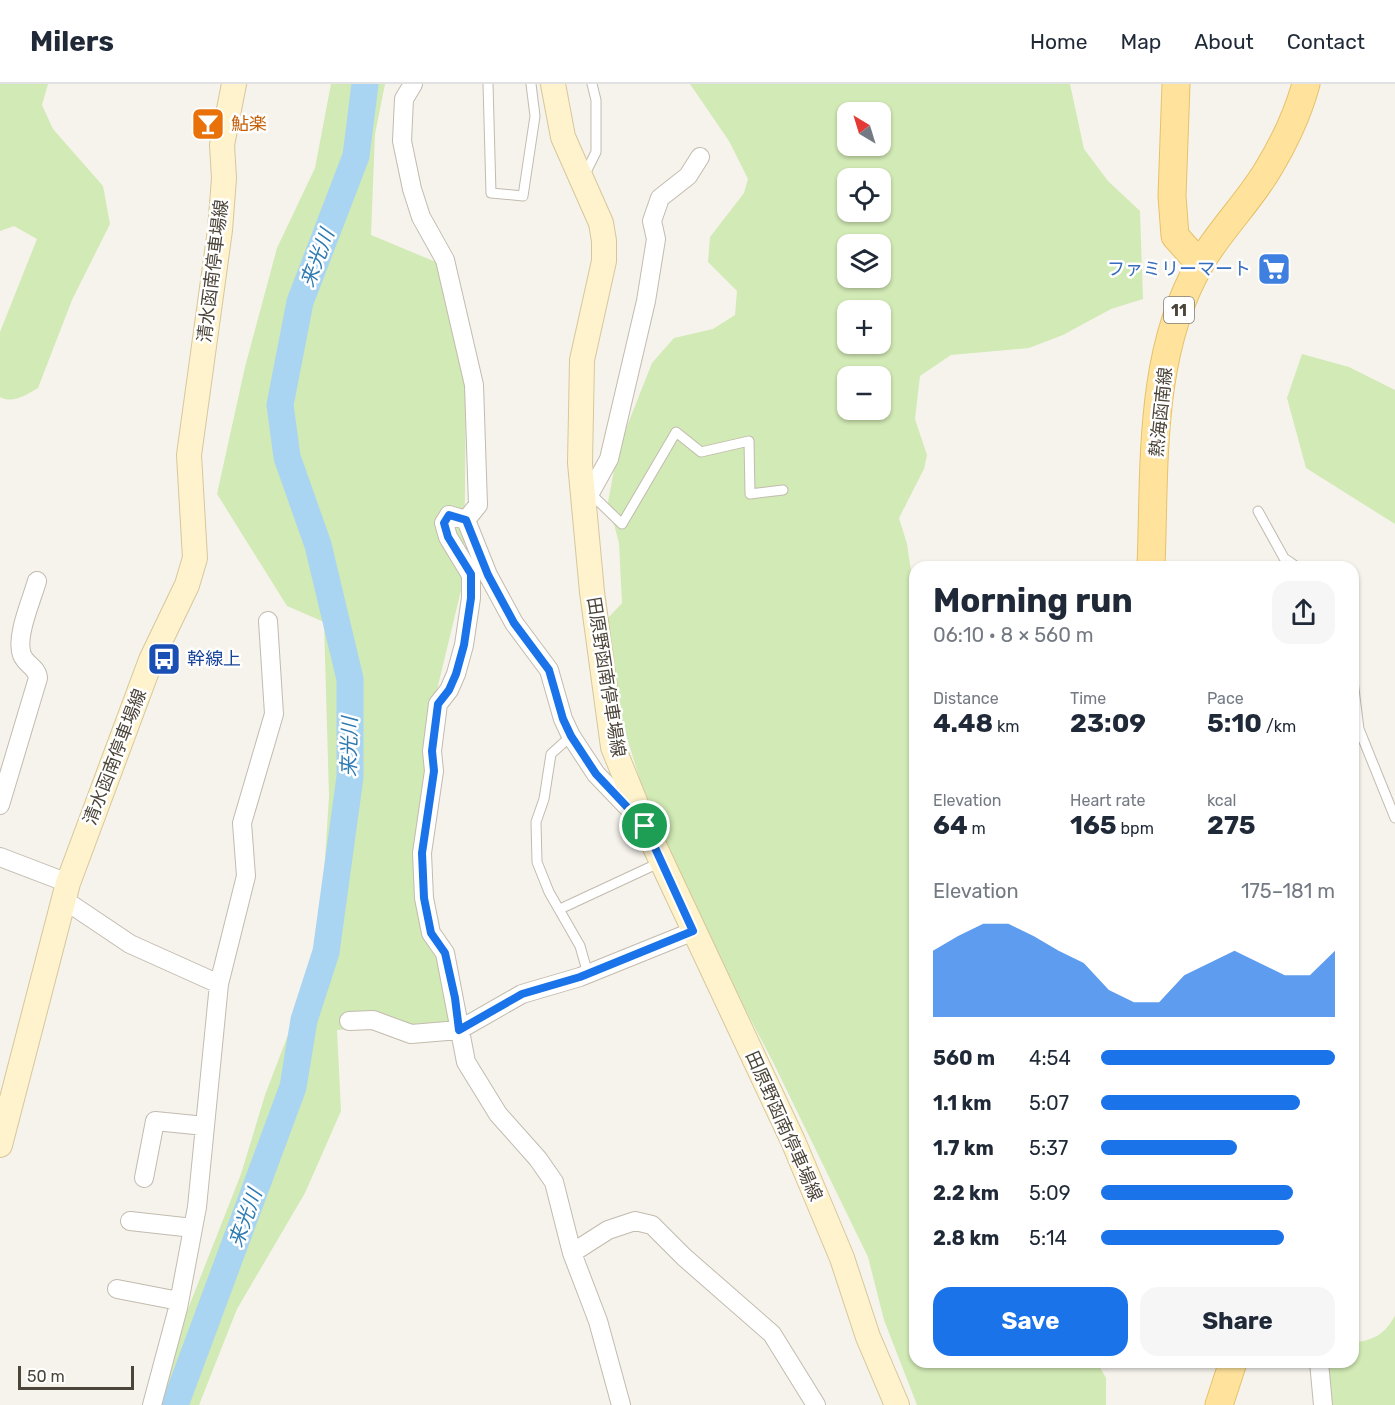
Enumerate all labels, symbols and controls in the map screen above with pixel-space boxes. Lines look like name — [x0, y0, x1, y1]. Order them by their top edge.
text: Milers — [30, 25, 114, 58]
text: Home — [1030, 29, 1087, 54]
text: Map — [1120, 29, 1161, 54]
text: About — [1194, 29, 1254, 54]
text: Contact — [1287, 29, 1365, 54]
north arrow — [837, 102, 891, 156]
map controls — [837, 102, 891, 420]
bar icon: 鮎楽 — [190, 106, 226, 142]
place label: 鮎楽 — [231, 113, 267, 135]
button: locate — [837, 168, 891, 222]
street label: 清水函南停車場線 — [193, 198, 233, 344]
water label: 来光川 — [295, 224, 340, 290]
button: layers — [837, 234, 891, 288]
supermarket icon: ファミリーマート — [1256, 251, 1292, 287]
place label: ファミリーマート — [1107, 258, 1251, 280]
road number: 11 — [1164, 297, 1194, 323]
button: + — [837, 300, 891, 354]
button: − — [837, 366, 891, 420]
street label: 熱海函南線 — [1145, 366, 1177, 458]
text: Morning run — [933, 581, 1133, 620]
button: share — [1272, 581, 1335, 644]
street label: 田原野函南停車場線 — [582, 595, 630, 759]
text: 06:10 · 8 × 560 m — [933, 623, 1094, 647]
bus stop icon: 幹線上 — [146, 641, 182, 677]
place label: 幹線上 — [187, 648, 241, 670]
street label: 清水函南停車場線 — [79, 686, 151, 828]
text: Distance — [933, 689, 999, 708]
text: Time — [1070, 689, 1106, 708]
text: Pace — [1207, 689, 1244, 708]
text: 4.48 — [933, 708, 993, 739]
text: 23:09 — [1070, 708, 1146, 739]
text: 5:10 — [1207, 708, 1262, 739]
water label: 来光川 — [336, 715, 362, 777]
text: km — [993, 717, 1020, 736]
text: /km — [1262, 717, 1296, 736]
text: Elevation — [933, 791, 1002, 810]
text: Heart rate — [1070, 791, 1145, 810]
text: kcal — [1207, 791, 1236, 810]
pin — [619, 800, 670, 851]
icon: arrive — [628, 809, 661, 842]
text: 64 — [933, 810, 968, 841]
text: 165 — [1070, 810, 1117, 841]
text: 275 — [1207, 810, 1256, 841]
text: m — [968, 819, 986, 838]
text: bpm — [1117, 819, 1154, 838]
text: Elevation — [933, 879, 1019, 903]
text: 175–181 m — [1241, 879, 1335, 903]
text: 560 m — [933, 1046, 995, 1070]
text: 4:54 — [1029, 1046, 1071, 1070]
street label: 田原野函南停車場線 — [741, 1048, 827, 1204]
text: 1.1 km — [933, 1091, 992, 1115]
text: 5:07 — [1029, 1091, 1069, 1115]
text: 1.7 km — [933, 1136, 994, 1160]
text: 5:37 — [1029, 1136, 1068, 1160]
text: 2.2 km — [933, 1181, 999, 1205]
text: 5:09 — [1029, 1181, 1071, 1205]
water label: 来光川 — [223, 1184, 267, 1250]
text: 2.8 km — [933, 1226, 999, 1250]
text: 5:14 — [1029, 1226, 1067, 1250]
button: Save — [933, 1287, 1128, 1356]
button: Share — [1140, 1287, 1335, 1356]
scale bar — [18, 1363, 134, 1390]
text: 50 m — [27, 1367, 65, 1386]

